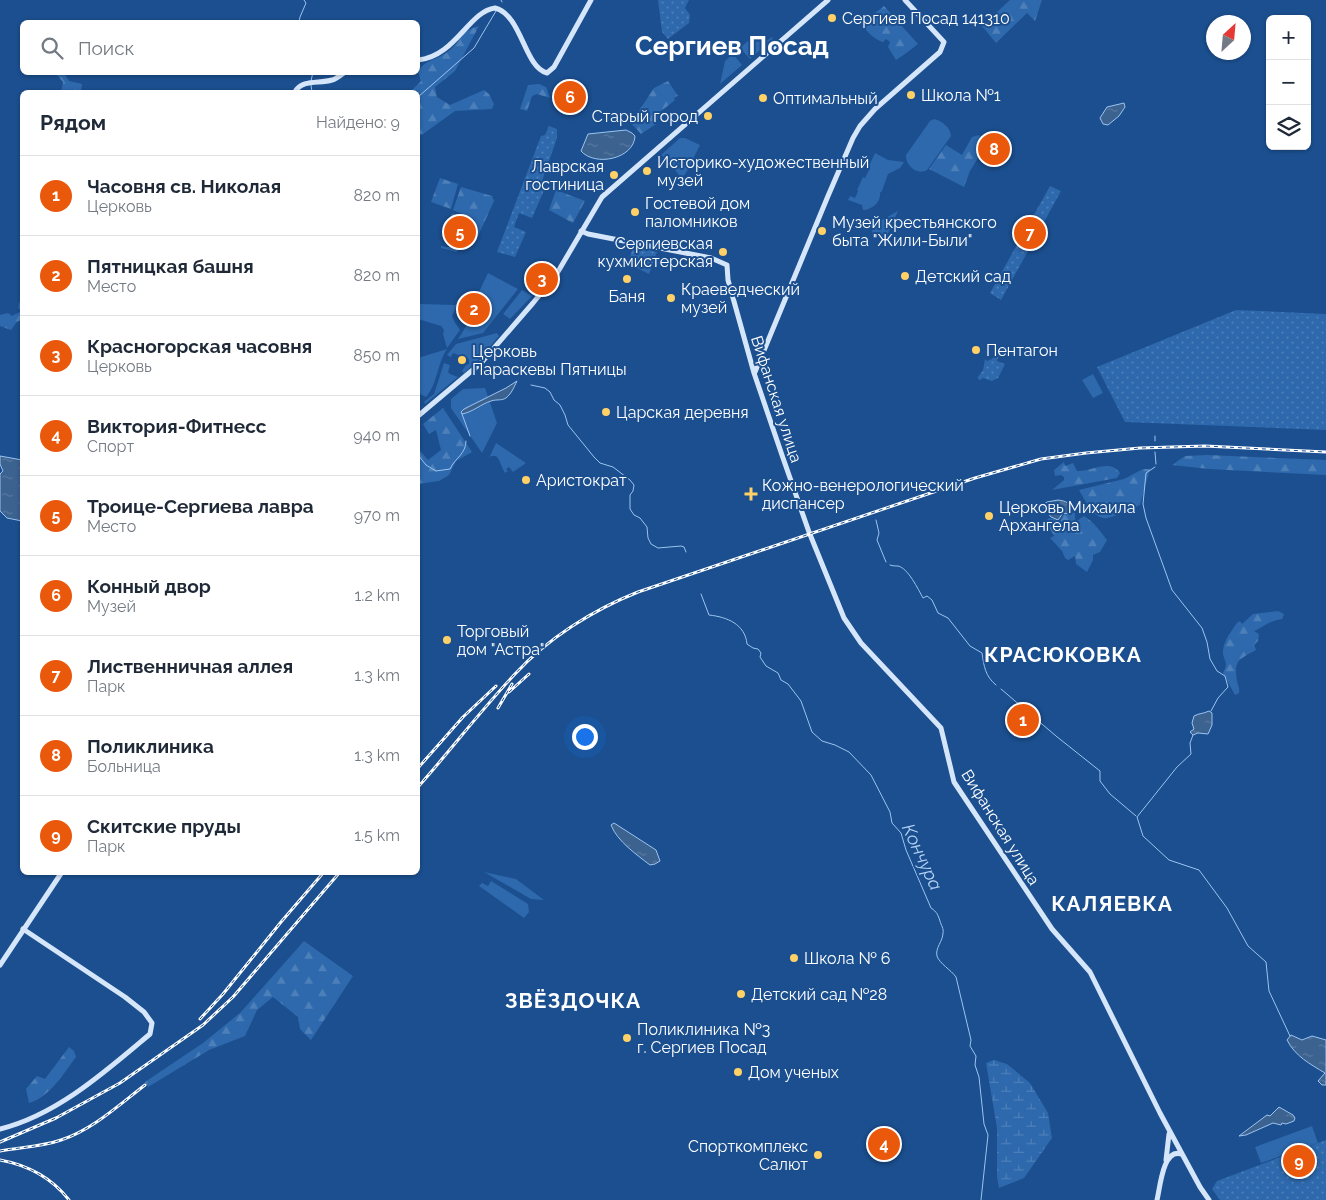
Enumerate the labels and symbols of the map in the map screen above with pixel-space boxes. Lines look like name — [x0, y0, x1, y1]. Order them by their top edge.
place label: Сергиев Посад 141310 — [842, 9, 1010, 28]
marker: Сергиев Посад 141310 — [826, 12, 838, 24]
north arrow — [1206, 15, 1251, 60]
district label: Сергиев Посад — [635, 31, 829, 61]
pin: 6 — [554, 78, 586, 116]
place label: Школа №1 — [921, 86, 1001, 105]
place label: Оптимальный — [773, 89, 878, 108]
marker: Школа №1 — [905, 89, 917, 101]
marker: Оптимальный — [757, 92, 769, 104]
place label: Старый город — [592, 107, 698, 126]
marker: Старый город — [702, 110, 714, 122]
pin: 8 — [978, 130, 1010, 168]
place label: Историко-художественный музей — [657, 153, 869, 190]
place label: Лаврская гостиница — [525, 157, 604, 194]
marker: Историко-художественный музей — [641, 165, 653, 177]
marker: Лаврская гостиница — [608, 169, 620, 181]
place label: Гостевой дом паломников — [645, 194, 750, 231]
marker: Гостевой дом паломников — [629, 206, 641, 218]
pin: 5 — [444, 213, 476, 251]
place label: Музей крестьянского быта "Жили-Были" — [832, 213, 997, 250]
pin: 7 — [1014, 214, 1046, 252]
marker: Музей крестьянского быта "Жили-Были" — [816, 225, 828, 237]
place label: Сергиевская кухмистерская — [597, 234, 713, 271]
marker: Сергиевская кухмистерская — [717, 246, 729, 258]
pin: 3 — [526, 260, 558, 298]
place label: Детский сад — [915, 267, 1011, 286]
marker: Детский сад — [899, 270, 911, 282]
marker: Баня — [621, 273, 633, 285]
place label: Краеведческий музей — [681, 280, 800, 317]
place label: Баня — [609, 287, 645, 306]
pin: 2 — [458, 290, 490, 328]
marker: Краеведческий музей — [665, 292, 677, 304]
street label: Вифанская улица — [747, 333, 806, 465]
place label: Пентагон — [986, 341, 1058, 360]
place label: Церковь Параскевы Пятницы — [472, 342, 627, 379]
marker: Пентагон — [970, 344, 982, 356]
marker: Церковь Параскевы Пятницы — [456, 354, 468, 366]
place label: Царская деревня — [616, 403, 749, 422]
marker: Царская деревня — [600, 406, 612, 418]
place label: Аристoкрат — [536, 471, 627, 490]
marker: Аристoкрат — [520, 474, 532, 486]
place label: Кожно-венерологический диспансер — [762, 476, 964, 513]
marker: Кожно-венерологический диспансер — [744, 487, 758, 501]
place label: Церковь Михаила Архангела — [999, 498, 1135, 535]
marker: Церковь Михаила Архангела — [983, 510, 995, 522]
place label: Торговый дом "Астра" — [457, 622, 544, 659]
marker: Торговый дом "Астра" — [441, 634, 453, 646]
district label: КРАСЮКОВКА — [984, 642, 1142, 667]
pin: 1 — [1007, 701, 1039, 739]
your location — [572, 724, 598, 750]
street label: Вифанская улица — [957, 766, 1044, 888]
water label: Кончура — [898, 820, 947, 894]
district label: КАЛЯЕВКА — [1051, 891, 1173, 916]
place label: Школа № 6 — [804, 949, 890, 968]
marker: Школа № 6 — [788, 952, 800, 964]
place label: Детский сад №28 — [751, 985, 887, 1004]
district label: ЗВЁЗДОЧКА — [505, 988, 641, 1013]
marker: Детский сад №28 — [735, 988, 747, 1000]
place label: Поликлиника №3 г. Сергиев Посад — [637, 1020, 770, 1057]
marker: Поликлиника №3 г. Сергиев Посад — [621, 1032, 633, 1044]
place label: Дом ученых — [748, 1063, 839, 1082]
marker: Дом ученых — [732, 1066, 744, 1078]
pin: 4 — [868, 1125, 900, 1163]
place label: Спорткомплекс Салют — [688, 1137, 808, 1174]
pin: 9 — [1283, 1142, 1315, 1180]
marker: Спорткомплекс Салют — [812, 1149, 824, 1161]

